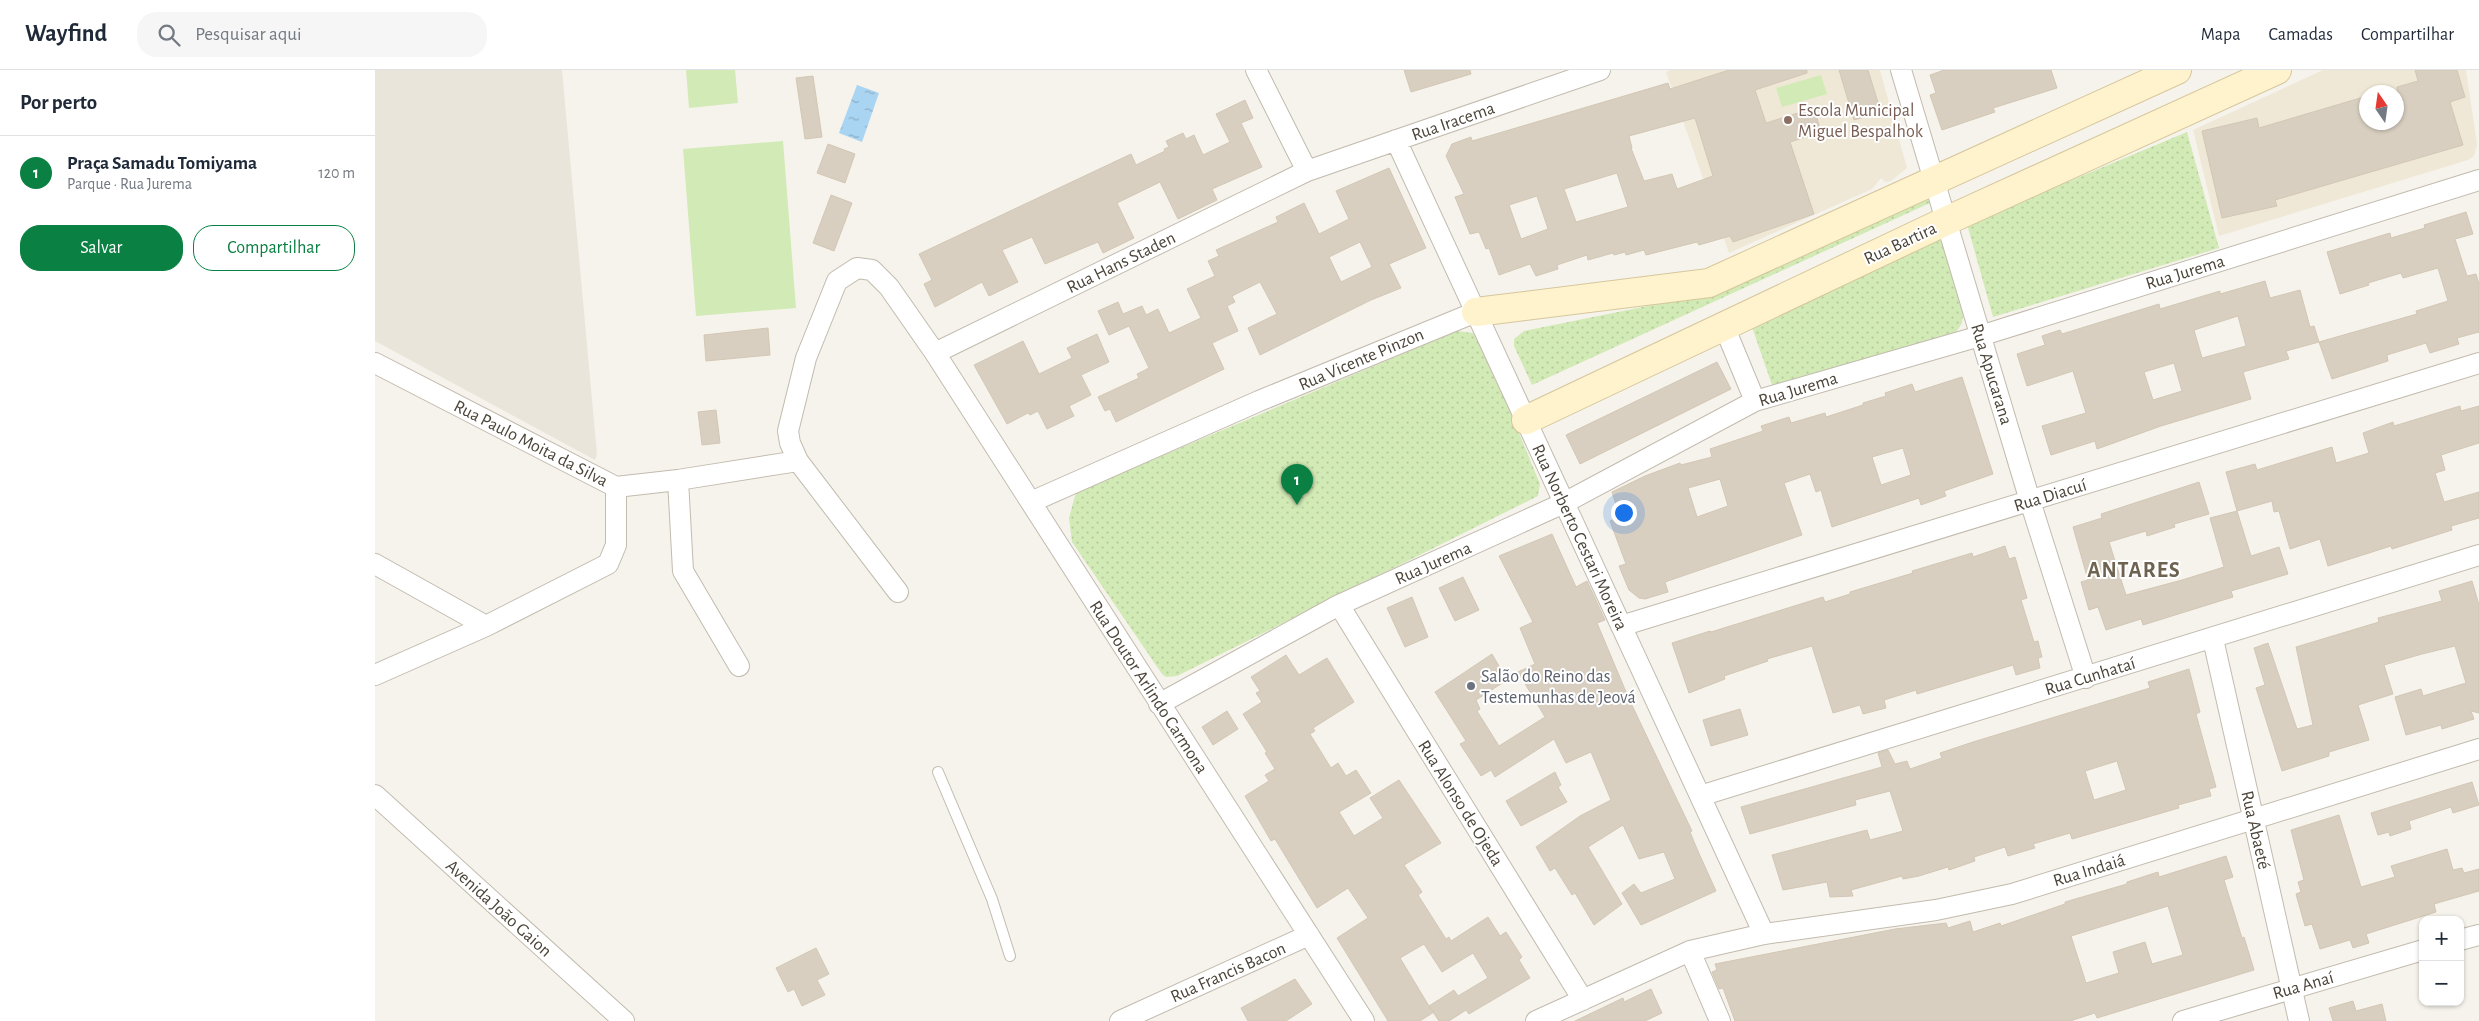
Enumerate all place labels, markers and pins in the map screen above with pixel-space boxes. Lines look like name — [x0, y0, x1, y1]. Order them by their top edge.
place label: Escola Municipal Miguel Bespalhok — [1798, 102, 1924, 141]
marker: Escola Municipal Miguel Bespalhok — [1782, 114, 1794, 126]
pin: 1 — [1281, 464, 1313, 505]
place label: Salão do Reino das Testemunhas de Jeová — [1481, 668, 1636, 707]
marker: Salão do Reino das Testemunhas de Jeová — [1465, 680, 1477, 692]

